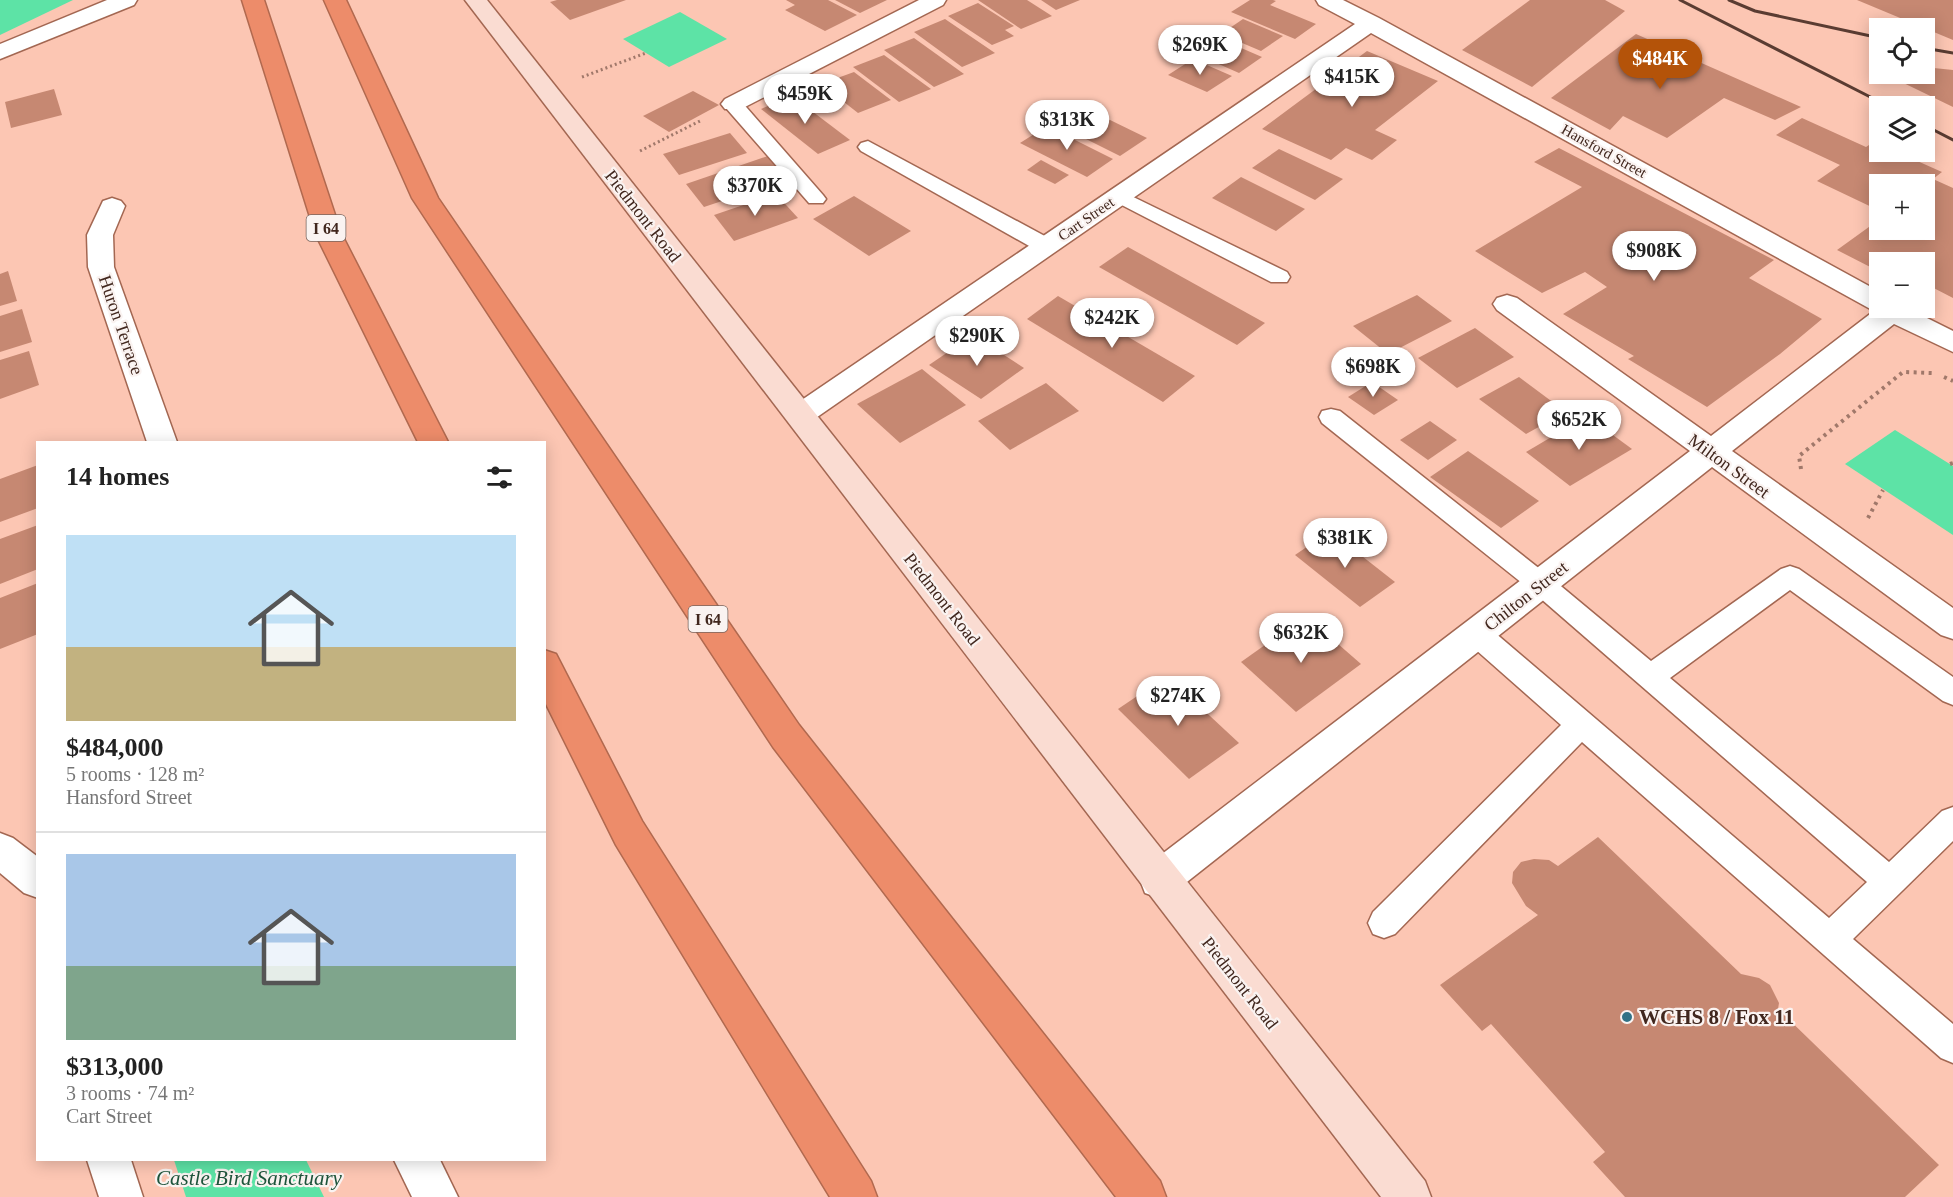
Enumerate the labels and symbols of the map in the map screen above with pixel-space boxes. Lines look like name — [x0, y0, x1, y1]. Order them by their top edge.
pin: $269K — [1158, 25, 1242, 76]
pin: $484K — [1618, 39, 1702, 90]
pin: $415K — [1310, 57, 1394, 108]
pin: $459K — [763, 74, 847, 125]
pin: $313K — [1025, 100, 1109, 151]
street label: Hansford Street — [1559, 121, 1650, 181]
street label: Piedmont Road — [601, 166, 685, 266]
pin: $370K — [713, 166, 797, 217]
street label: Cart Street — [1055, 193, 1118, 244]
road number: I 64 — [306, 215, 346, 241]
pin: $908K — [1612, 231, 1696, 282]
street label: Huron Terrace — [95, 273, 147, 377]
pin: $242K — [1070, 298, 1154, 349]
pin: $290K — [935, 316, 1019, 367]
pin: $698K — [1331, 347, 1415, 398]
pin: $652K — [1537, 400, 1621, 451]
street label: Milton Street — [1684, 430, 1774, 502]
pin: $381K — [1303, 518, 1387, 569]
street label: Piedmont Road — [900, 549, 984, 649]
street label: Chilton Street — [1480, 557, 1572, 635]
road number: I 64 — [688, 606, 728, 632]
pin: $632K — [1259, 613, 1343, 664]
pin: $274K — [1136, 676, 1220, 727]
street label: Piedmont Road — [1198, 933, 1282, 1033]
place label: WCHS 8 / Fox 11 — [1639, 1005, 1794, 1029]
marker: WCHS 8 / Fox 11 — [1620, 1010, 1634, 1024]
park label: Castle Bird Sanctuary — [156, 1166, 343, 1190]

